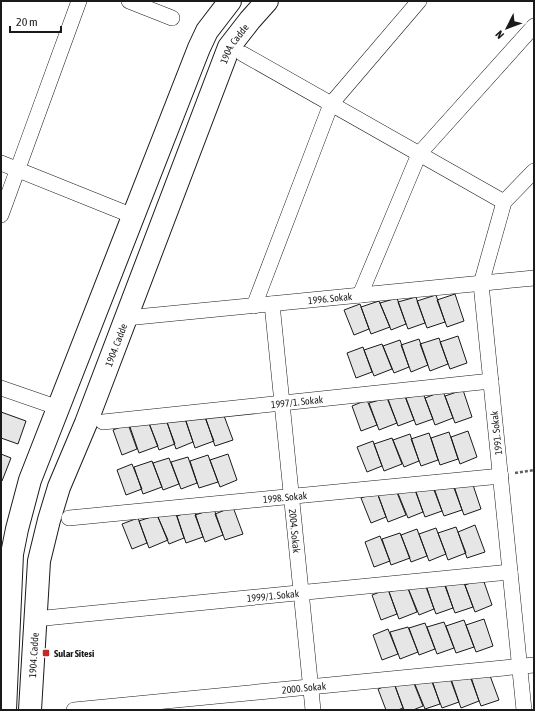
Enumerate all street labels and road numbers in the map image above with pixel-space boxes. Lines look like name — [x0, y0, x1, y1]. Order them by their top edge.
street label: 1904. Cadde — [218, 22, 251, 65]
street label: 1996. Sokak — [307, 291, 353, 306]
street label: 1904. Cadde — [103, 322, 130, 368]
street label: 1997/1. Sokak — [270, 394, 324, 410]
street label: 1991. Sokak — [489, 410, 504, 456]
street label: 1998. Sokak — [262, 490, 308, 505]
street label: 2004. Sokak — [287, 508, 302, 554]
street label: 1999/1. Sokak — [246, 588, 300, 604]
street label: 1904. Cadde — [27, 632, 41, 678]
street label: 2000. Sokak — [281, 680, 327, 696]

